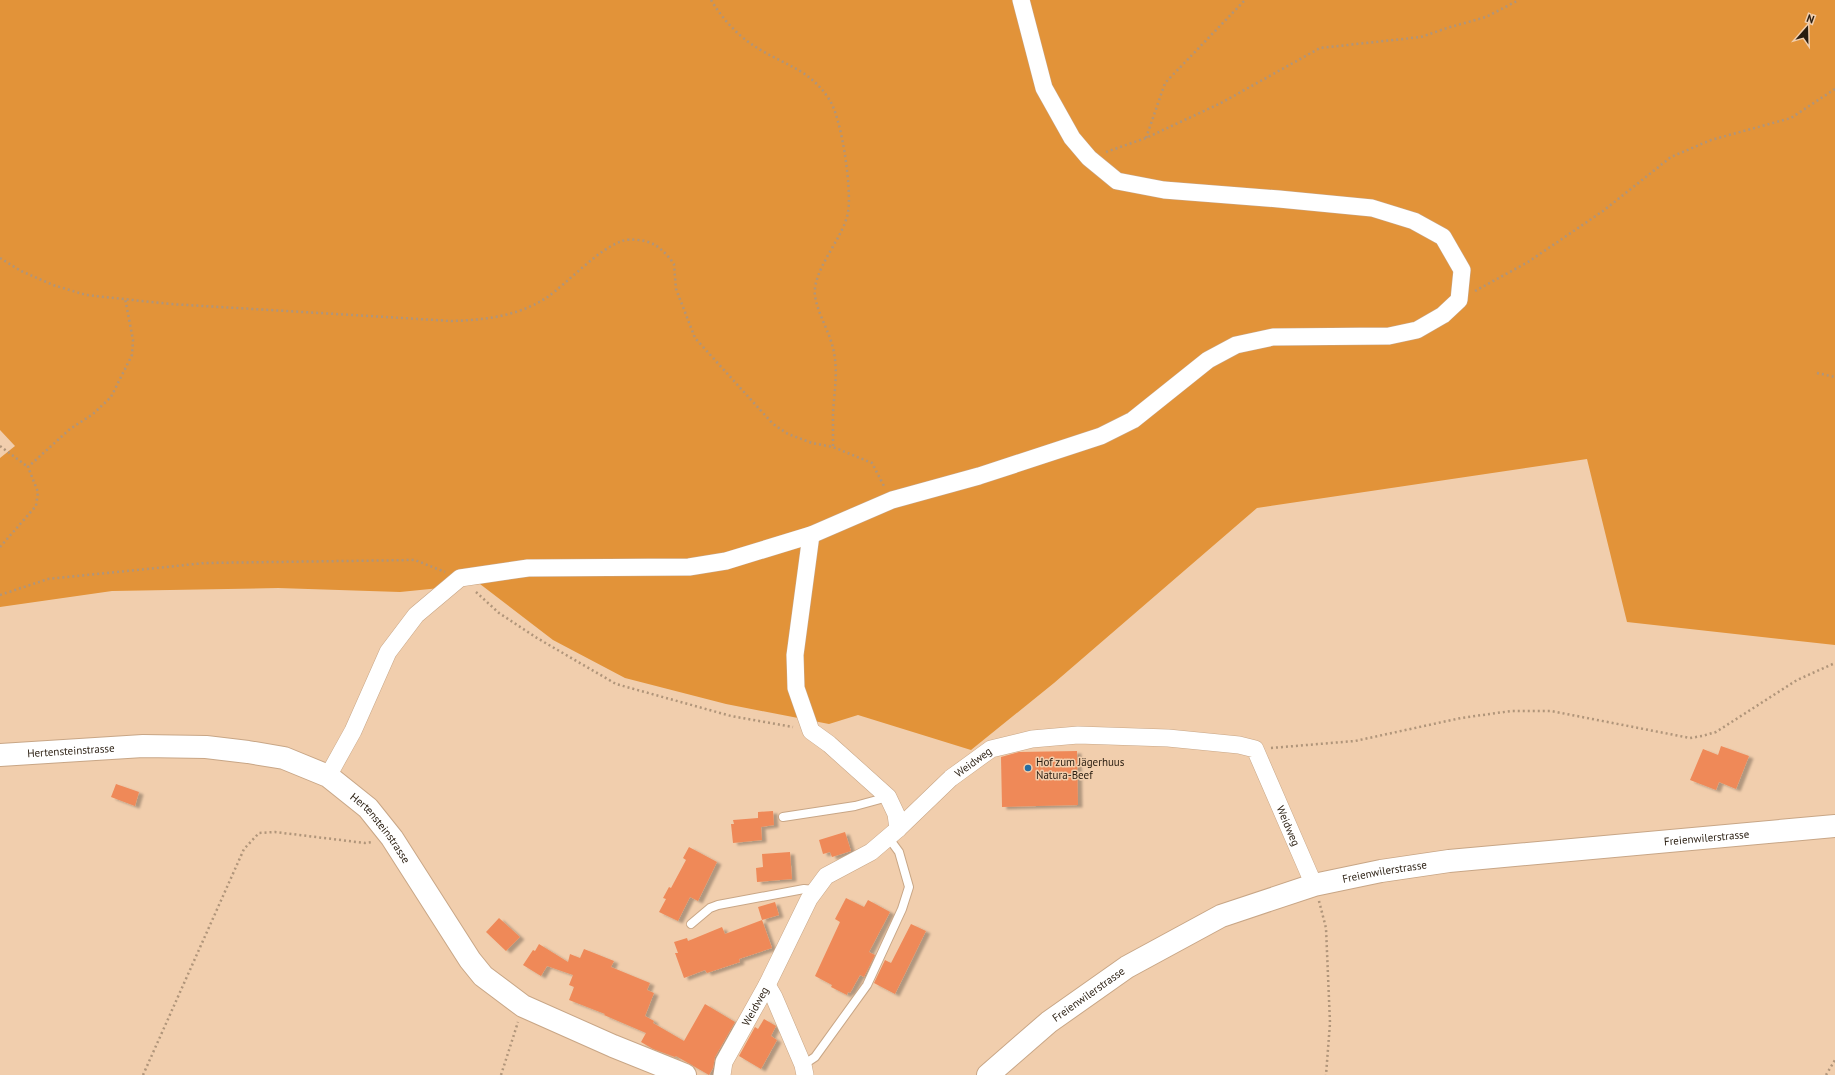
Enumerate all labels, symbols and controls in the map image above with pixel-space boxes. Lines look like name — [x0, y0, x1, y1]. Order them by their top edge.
north arrow — [1787, 8, 1827, 48]
text: N — [1805, 11, 1816, 26]
street label: Hertensteinstrasse — [27, 741, 115, 760]
street label: Weidweg — [952, 744, 994, 780]
place label: Hof zum Jägerhuus Natura-Beef — [1036, 755, 1125, 782]
marker: Hof zum Jägerhuus Natura-Beef — [1023, 763, 1033, 773]
street label: Hertensteinstrasse — [347, 790, 413, 866]
street label: Weidweg — [1273, 803, 1303, 848]
street label: Freienwilerstrasse — [1663, 827, 1750, 848]
street label: Freienwilerstrasse — [1341, 857, 1428, 886]
street label: Freienwilerstrasse — [1049, 964, 1128, 1025]
street label: Weidweg — [739, 984, 772, 1028]

